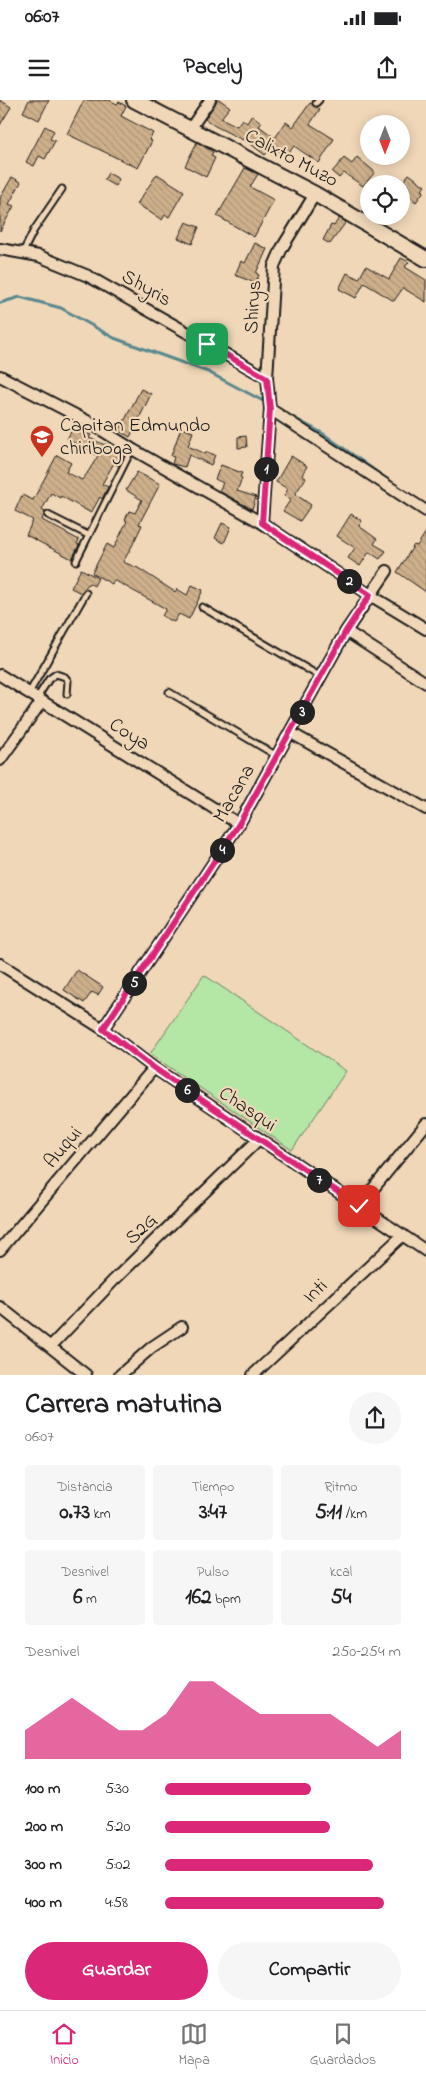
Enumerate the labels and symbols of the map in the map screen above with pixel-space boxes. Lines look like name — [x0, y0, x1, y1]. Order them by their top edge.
north arrow — [360, 115, 410, 165]
street label: Calixto Muzo — [239, 122, 343, 196]
street label: Shyris — [116, 263, 176, 315]
street label: Shirys — [238, 279, 270, 335]
pin — [186, 323, 228, 365]
place label: Capitan Edmundo chiriboga — [60, 412, 210, 465]
school or university icon: Capitan Edmundo chiriboga — [29, 424, 55, 458]
pin: 1 — [254, 456, 278, 482]
pin: 2 — [336, 568, 362, 594]
pin: 3 — [290, 700, 314, 724]
street label: Coya — [103, 711, 155, 759]
street label: Macana — [207, 759, 263, 829]
pin: 4 — [210, 838, 234, 862]
pin: 5 — [122, 970, 146, 996]
pin: 6 — [174, 1078, 200, 1102]
street label: Chasqui — [212, 1080, 282, 1140]
street label: Auqui — [38, 1121, 90, 1175]
pin: 7 — [306, 1168, 332, 1192]
pin — [338, 1185, 380, 1227]
street label: S2G — [119, 1207, 165, 1253]
street label: Inti — [297, 1273, 335, 1311]

